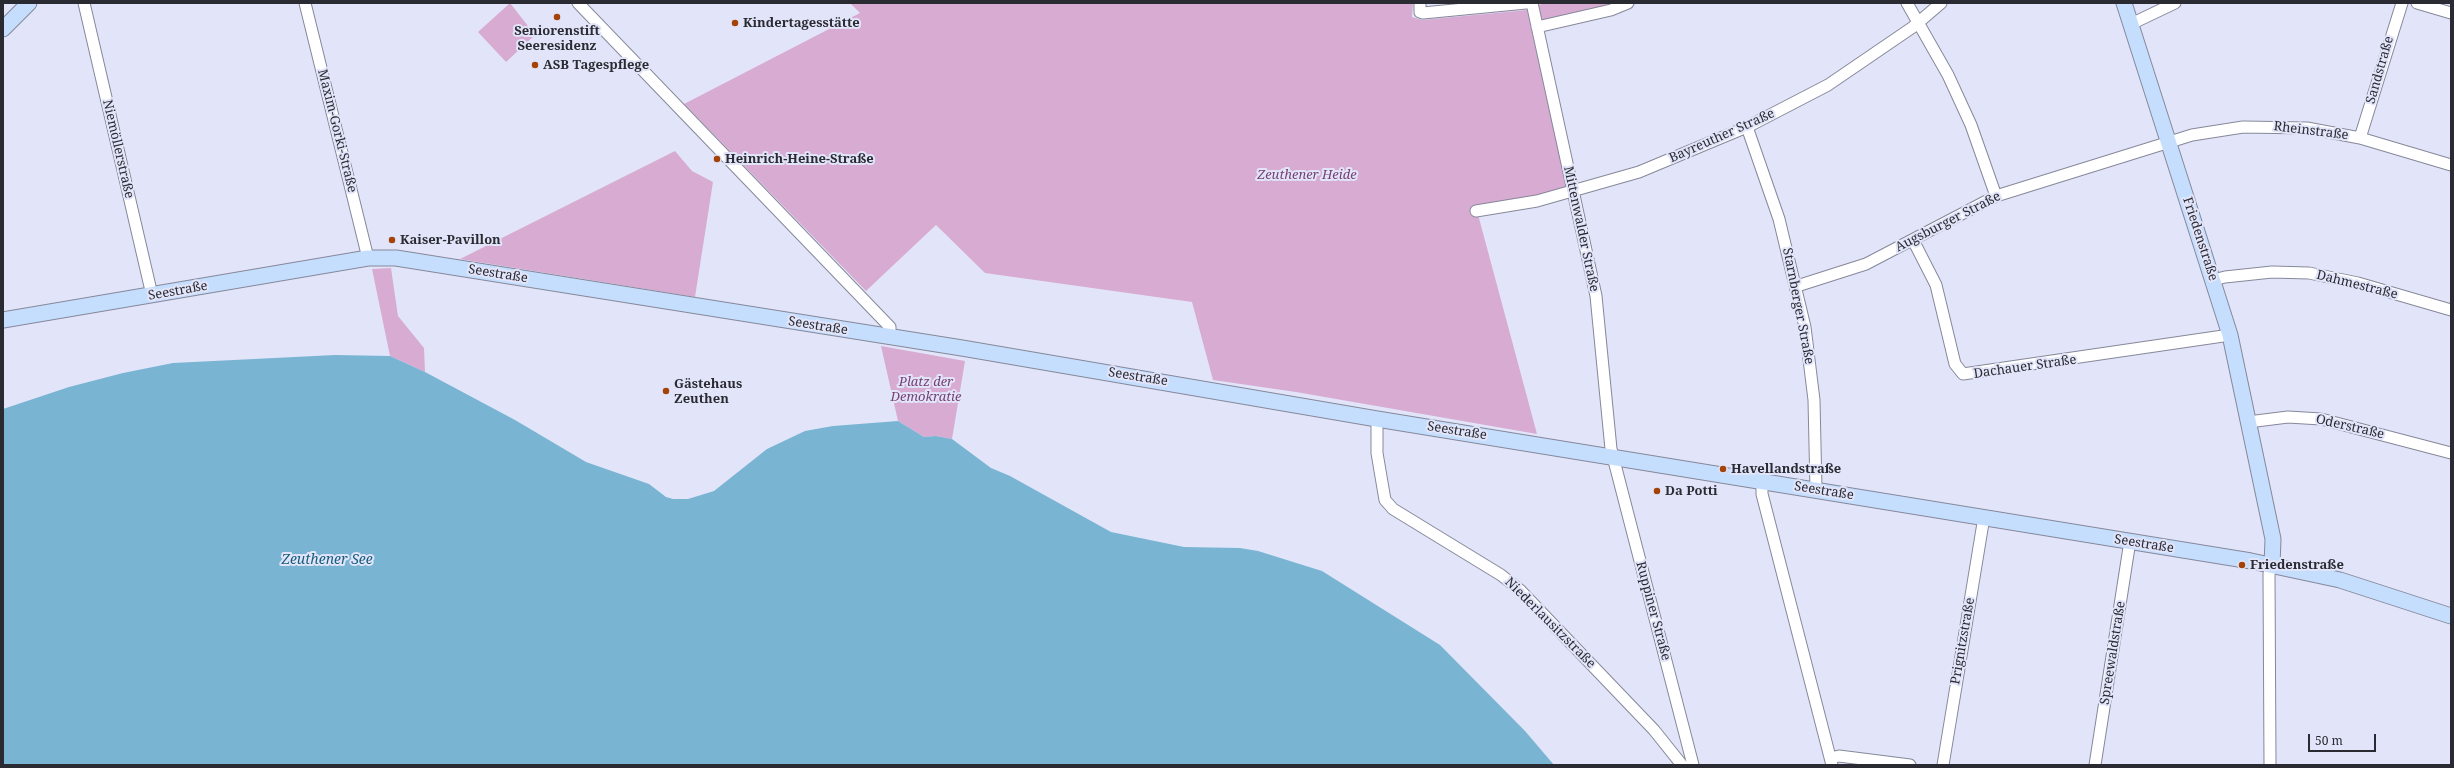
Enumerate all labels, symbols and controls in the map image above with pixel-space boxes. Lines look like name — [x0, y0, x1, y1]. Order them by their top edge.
marker: Seniorenstift Seeresidenz — [552, 12, 562, 22]
place label: Kindertagesstätte — [743, 15, 860, 31]
marker: Kindertagesstätte — [730, 18, 740, 28]
place label: Seniorenstift Seeresidenz — [514, 23, 600, 54]
street label: Sandstraße — [2363, 34, 2397, 106]
place label: ASB Tagespflege — [543, 57, 649, 73]
marker: ASB Tagespflege — [530, 60, 540, 70]
street label: Maxim-Gorki-Straße — [314, 68, 360, 194]
street label: Niemöllerstraße — [99, 98, 137, 200]
street label: Bayreuther Straße — [1667, 106, 1777, 166]
street label: Rheinstraße — [2273, 119, 2349, 143]
place label: Heinrich-Heine-Straße — [725, 151, 874, 167]
marker: Heinrich-Heine-Straße — [712, 154, 722, 164]
street label: Mittenwalder Straße — [1560, 165, 1602, 293]
park label: Zeuthener Heide — [1257, 167, 1357, 183]
street label: Augsburger Straße — [1893, 189, 2003, 255]
street label: Friedenstraße — [2179, 195, 2221, 283]
place label: Kaiser-Pavillon — [400, 232, 501, 248]
marker: Kaiser-Pavillon — [387, 235, 397, 245]
street label: Starnberger Straße — [1779, 247, 1817, 365]
street label: Seestraße — [467, 262, 529, 286]
street label: Dahmestraße — [2315, 267, 2399, 303]
street label: Seestraße — [147, 278, 209, 304]
street label: Seestraße — [787, 314, 849, 338]
street label: Dachauer Straße — [1973, 352, 2077, 382]
street label: Seestraße — [1107, 365, 1169, 389]
park label: Platz der Demokratie — [891, 374, 961, 405]
place label: Gästehaus Zeuthen — [674, 376, 742, 407]
marker: Gästehaus Zeuthen — [661, 386, 671, 396]
street label: Oderstraße — [2314, 412, 2386, 442]
street label: Seestraße — [1426, 419, 1488, 443]
place label: Havellandstraße — [1731, 461, 1841, 477]
marker: Havellandstraße — [1718, 464, 1728, 474]
street label: Seestraße — [1793, 479, 1855, 503]
place label: Da Potti — [1665, 483, 1718, 499]
marker: Da Potti — [1652, 486, 1662, 496]
street label: Seestraße — [2113, 532, 2175, 556]
water label: Zeuthener See — [281, 552, 373, 568]
place label: Friedenstraße — [2250, 557, 2344, 573]
street label: Ruppiner Straße — [1632, 560, 1674, 662]
marker: Friedenstraße — [2237, 560, 2247, 570]
street label: Niederlausitzstraße — [1501, 574, 1599, 672]
street label: Prignitzstraße — [1948, 596, 1978, 686]
street label: Spreewaldstraße — [2097, 600, 2129, 706]
scale bar — [2310, 726, 2378, 752]
text: 50 m — [2315, 732, 2343, 749]

